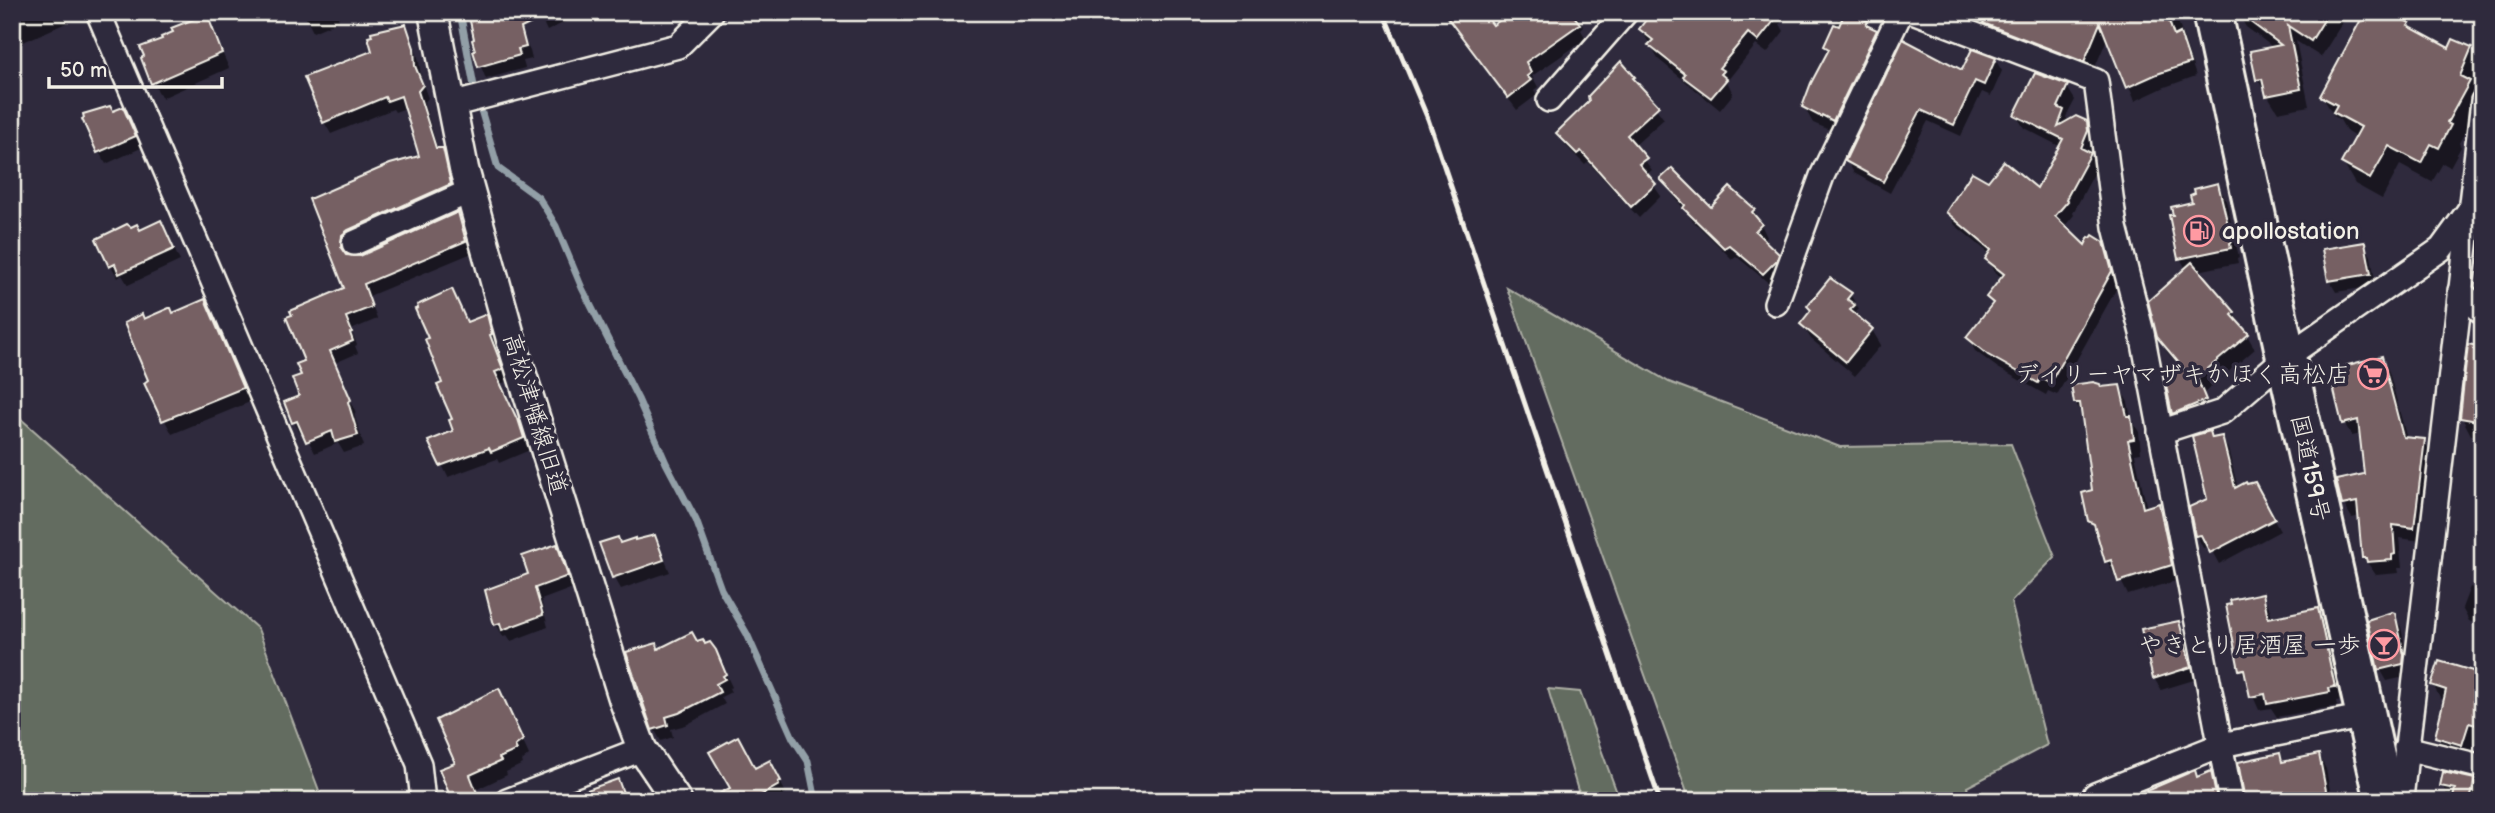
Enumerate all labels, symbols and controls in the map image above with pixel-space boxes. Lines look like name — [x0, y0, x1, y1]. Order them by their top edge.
scale bar — [49, 46, 222, 90]
text: 50 m — [60, 58, 107, 83]
fuel station icon: apollostation — [2182, 214, 2216, 248]
place label: apollostation — [2222, 217, 2360, 246]
street label: 高松津幡線旧道 — [497, 329, 573, 499]
supermarket icon: デイリーヤマザキかほく高松店 — [2356, 357, 2390, 391]
place label: デイリーヤマザキかほく高松店 — [2015, 360, 2350, 389]
street label: 国道159号 — [2284, 412, 2336, 524]
bar icon: やきとり居酒屋 一歩 — [2367, 628, 2401, 662]
place label: やきとり居酒屋 一歩 — [2139, 631, 2361, 660]

